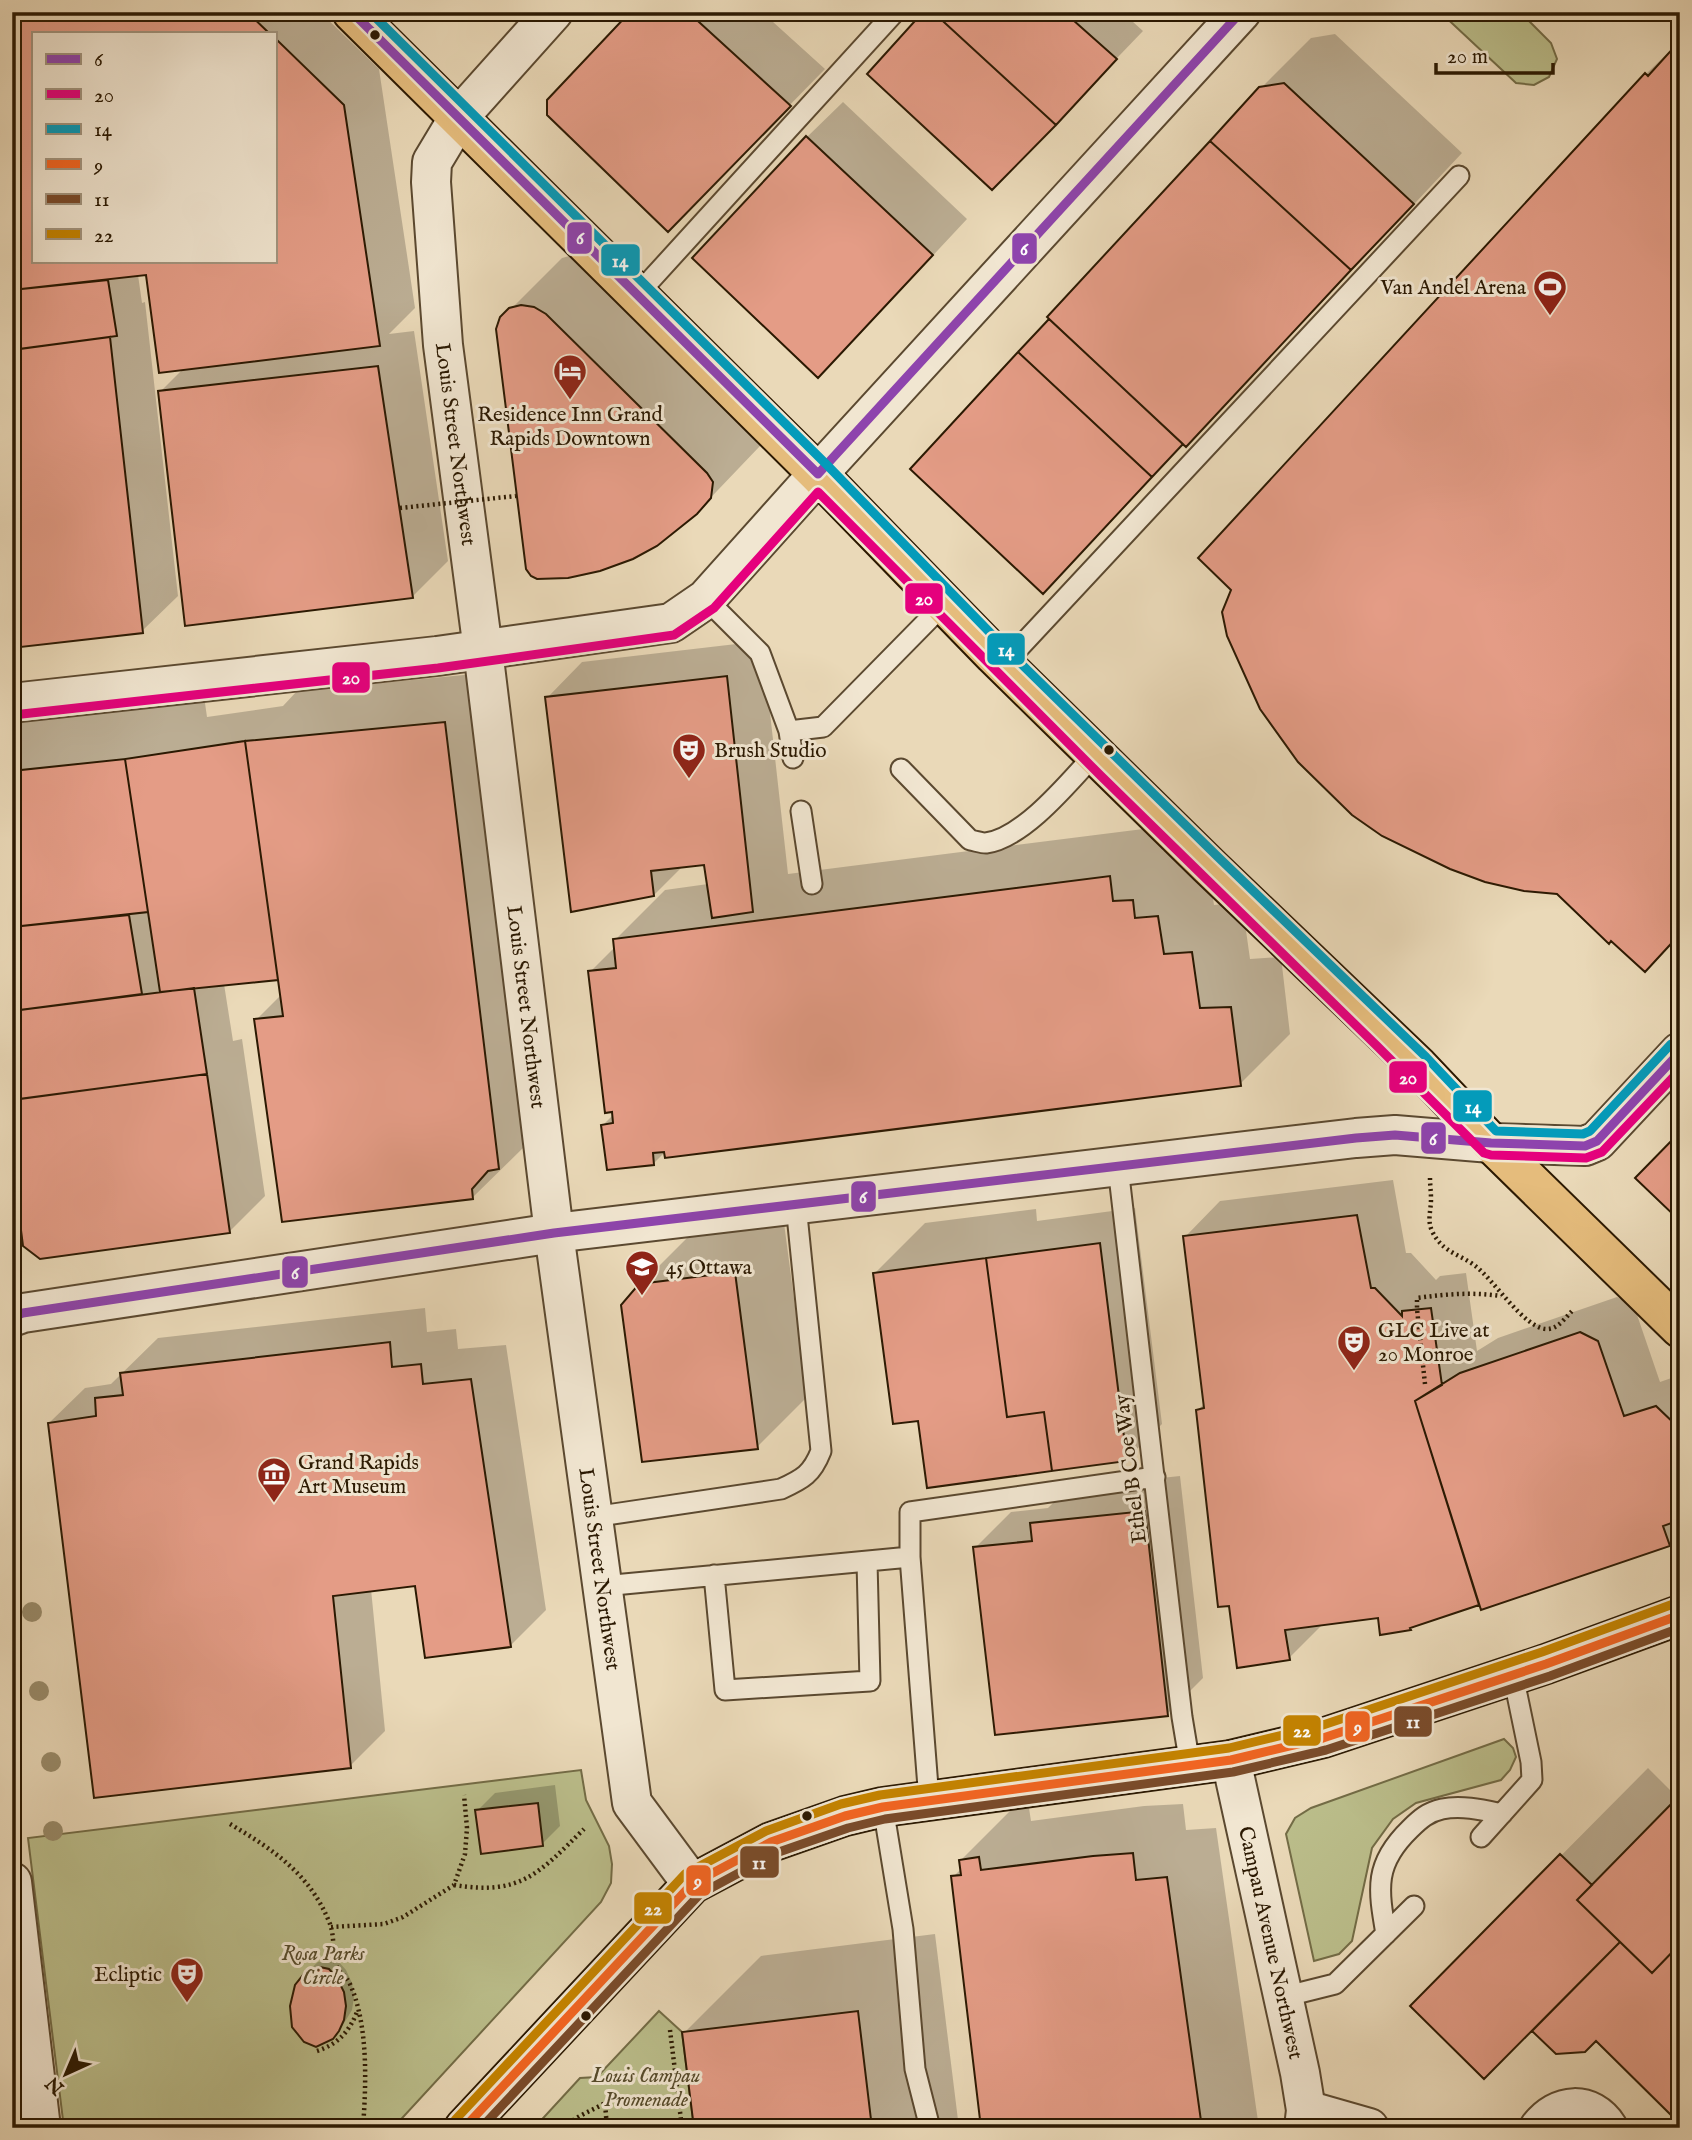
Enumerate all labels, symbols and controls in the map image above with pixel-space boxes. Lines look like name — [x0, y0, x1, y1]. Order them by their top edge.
unlabelled marker — [368, 28, 382, 42]
legend — [32, 32, 276, 262]
scale bar — [1436, 32, 1554, 76]
text: 20 m — [1447, 44, 1488, 71]
text: 6 — [94, 47, 104, 74]
text: 20 — [94, 83, 114, 110]
text: 14 — [94, 117, 113, 144]
text: 9 — [93, 153, 103, 180]
text: 11 — [94, 187, 110, 214]
line badge: 6 — [566, 221, 593, 255]
text: 22 — [94, 223, 114, 250]
text: 6 — [576, 227, 585, 251]
line badge: 6 — [1011, 232, 1038, 265]
text: 6 — [1020, 238, 1029, 262]
line badge: 14 — [600, 243, 641, 277]
text: 14 — [612, 250, 629, 274]
sports icon: Van Andel Arena — [1531, 268, 1569, 317]
place label: Van Andel Arena — [1379, 275, 1527, 302]
street label: Louis Street Northwest — [428, 341, 481, 547]
hotel icon: Residence Inn Grand Rapids Downtown — [551, 352, 589, 401]
place label: Residence Inn Grand Rapids Downtown — [477, 402, 664, 453]
line badge: 20 — [904, 582, 944, 615]
text: 20 — [915, 588, 933, 612]
line badge: 14 — [986, 632, 1026, 666]
text: 14 — [998, 639, 1015, 663]
line badge: 20 — [331, 661, 371, 694]
text: 20 — [342, 667, 360, 691]
theatre icon: Brush Studio — [670, 731, 708, 780]
place label: Brush Studio — [714, 738, 827, 765]
unlabelled marker — [1102, 743, 1116, 757]
street label: Louis Street Northwest — [499, 904, 551, 1110]
line badge: 20 — [1388, 1060, 1428, 1094]
text: 20 — [1399, 1067, 1417, 1091]
line badge: 14 — [1452, 1089, 1493, 1123]
text: 14 — [1465, 1096, 1482, 1120]
line badge: 6 — [1420, 1121, 1447, 1155]
text: 6 — [1429, 1128, 1438, 1152]
line badge: 6 — [850, 1180, 877, 1213]
text: 6 — [859, 1186, 868, 1210]
school or university icon: 45 Ottawa — [623, 1248, 661, 1297]
line badge: 6 — [281, 1255, 309, 1289]
place label: 45 Ottawa — [666, 1255, 753, 1282]
text: 6 — [291, 1262, 300, 1286]
place label: GLC Live at 20 Monroe — [1378, 1318, 1489, 1369]
theatre icon: GLC Live at 20 Monroe — [1335, 1323, 1373, 1372]
street label: Ethel B Coe Way — [1109, 1392, 1154, 1545]
place label: Grand Rapids Art Museum — [297, 1450, 419, 1501]
museum icon: Grand Rapids Art Museum — [255, 1455, 293, 1504]
street label: Louis Street Northwest — [571, 1466, 626, 1672]
line badge: 11 — [1393, 1705, 1433, 1738]
line badge: 9 — [1344, 1710, 1371, 1743]
text: 11 — [1406, 1711, 1420, 1735]
line badge: 22 — [1282, 1714, 1322, 1747]
text: 9 — [1353, 1716, 1362, 1740]
text: 22 — [1293, 1720, 1311, 1744]
unlabelled marker — [800, 1809, 814, 1823]
street label: Campau Avenue Northwest — [1231, 1824, 1309, 2062]
line badge: 11 — [739, 1845, 780, 1879]
text: 11 — [752, 1852, 766, 1876]
line badge: 9 — [685, 1864, 712, 1897]
text: 9 — [693, 1870, 702, 1894]
line badge: 22 — [633, 1891, 673, 1925]
text: 22 — [644, 1898, 662, 1922]
park label: Rosa Parks Circle — [281, 1941, 366, 1992]
theatre icon: Ecliptic — [168, 1955, 206, 2004]
place label: Ecliptic — [94, 1962, 162, 1989]
unlabelled marker — [579, 2009, 593, 2023]
north arrow — [32, 2038, 102, 2108]
park label: Louis Campau Promenade — [591, 2063, 700, 2114]
text: N — [41, 2070, 71, 2100]

